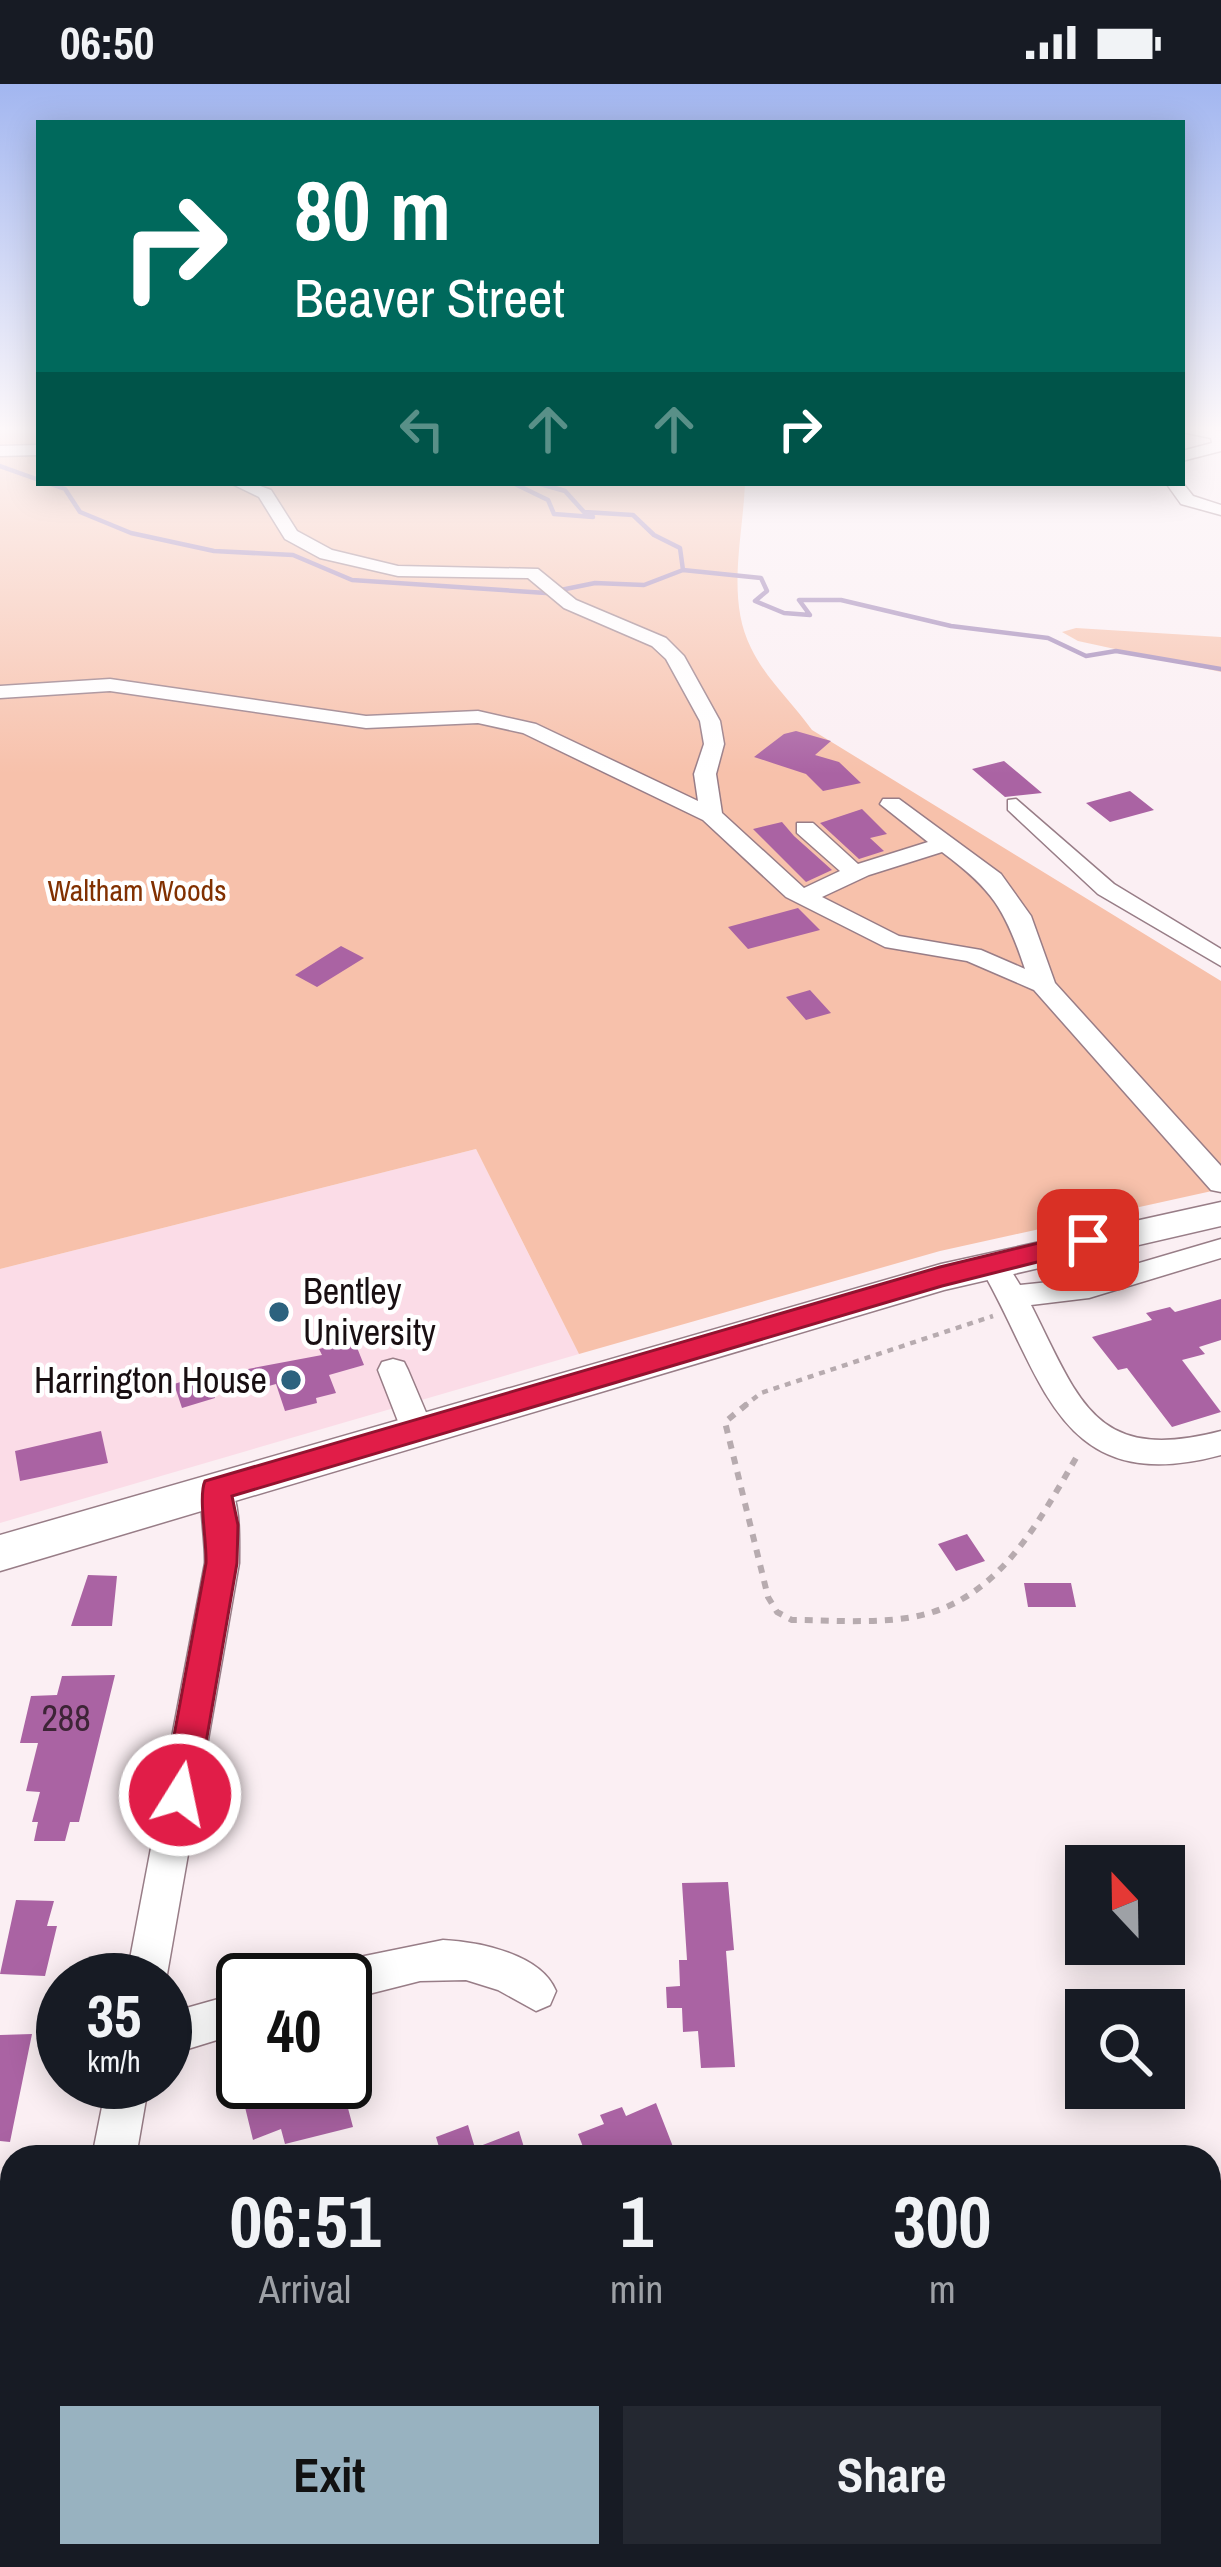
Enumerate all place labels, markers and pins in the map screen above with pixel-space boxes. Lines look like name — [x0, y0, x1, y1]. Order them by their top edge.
pin — [1037, 1189, 1139, 1291]
place label: Bentley University — [303, 1267, 436, 1356]
marker: Bentley University — [266, 1299, 292, 1325]
place label: Harrington House — [34, 1356, 267, 1404]
marker: Harrington House — [278, 1367, 304, 1393]

